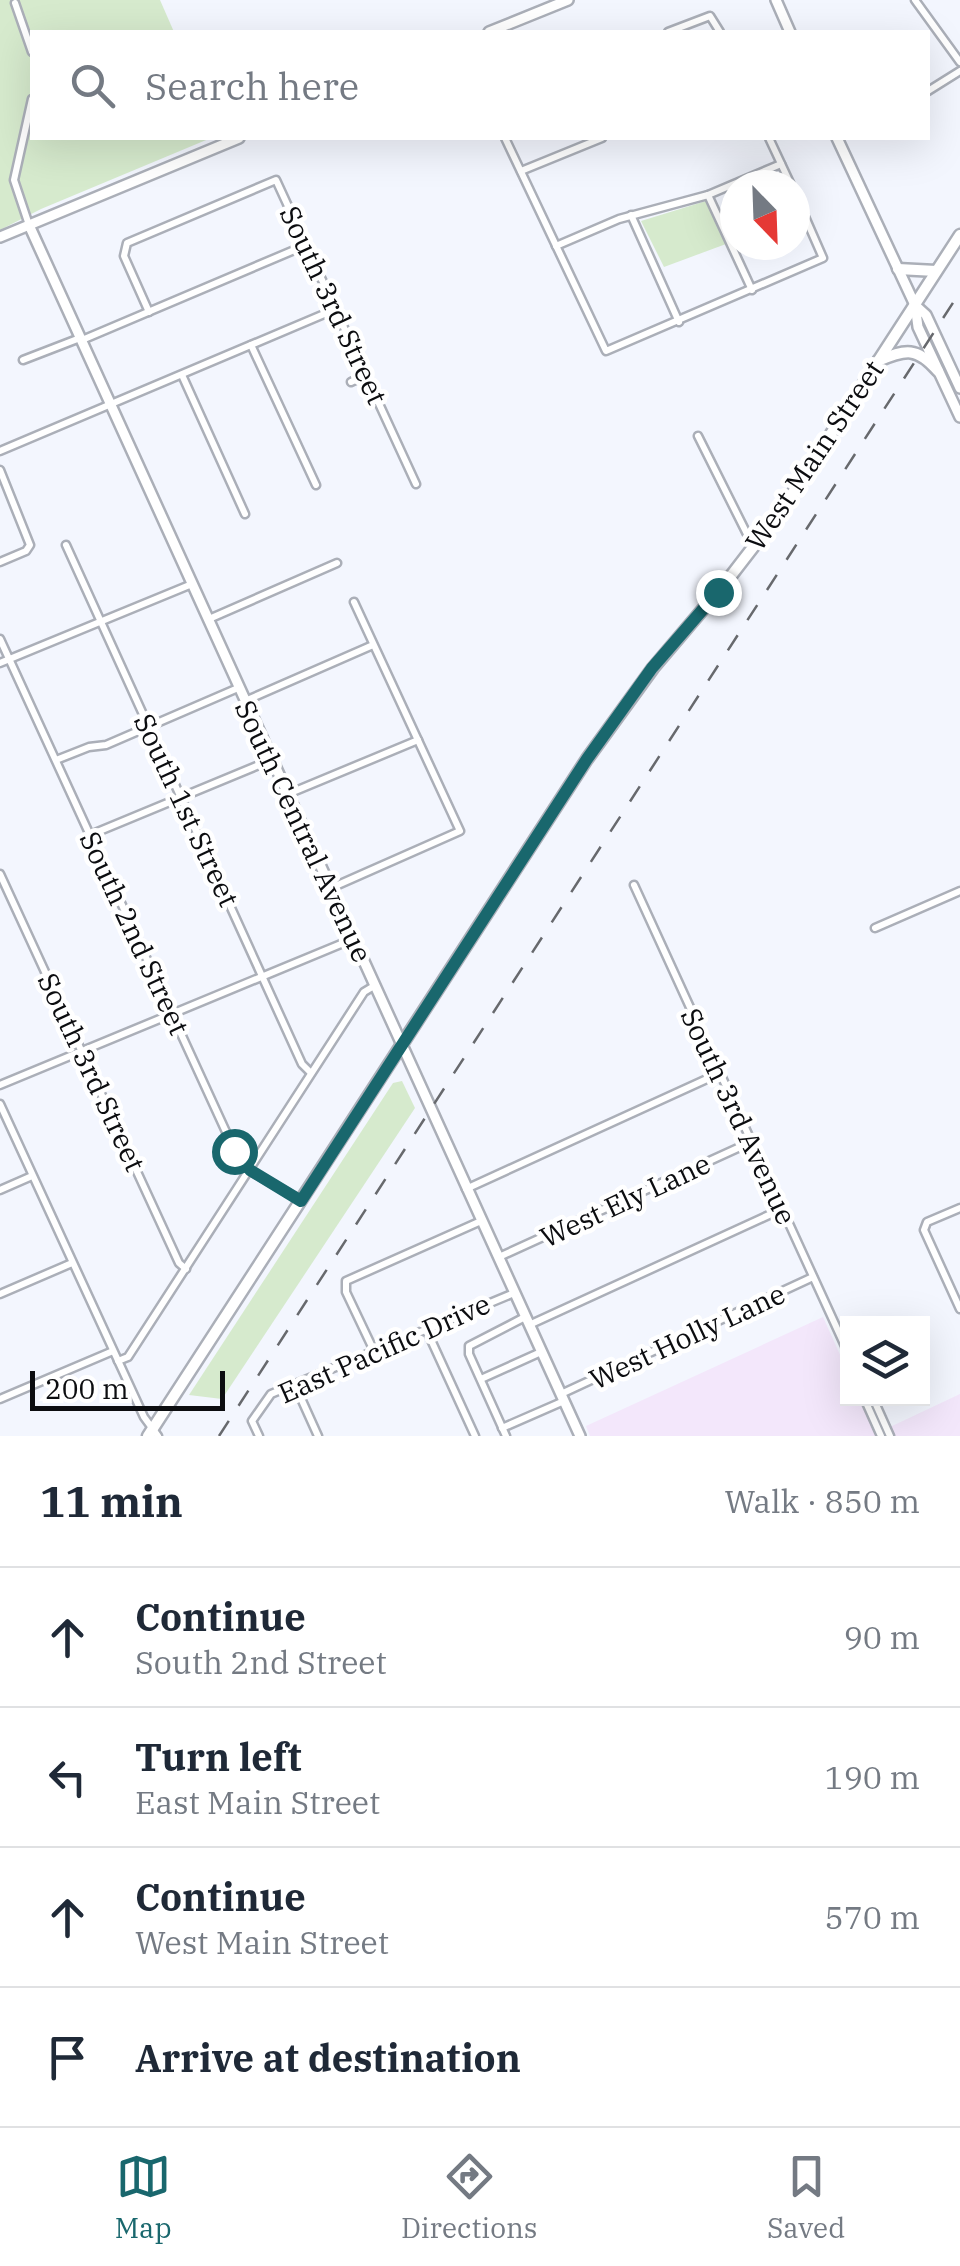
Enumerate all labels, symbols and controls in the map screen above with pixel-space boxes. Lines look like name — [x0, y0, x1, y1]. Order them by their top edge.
search box — [30, 30, 930, 140]
icon: search — [65, 58, 120, 113]
text: Search here — [145, 61, 359, 110]
north arrow — [720, 170, 810, 260]
street label: South 3rd Street — [272, 200, 396, 410]
street label: West Main Street — [737, 352, 892, 557]
route end — [696, 570, 742, 616]
street label: South Central Avenue — [227, 694, 381, 968]
street label: South 1st Street — [126, 708, 248, 913]
street label: South 2nd Street — [72, 825, 198, 1041]
street label: South 3rd Street — [30, 967, 154, 1177]
street label: South 3rd Avenue — [673, 1002, 805, 1230]
route start — [212, 1129, 258, 1175]
street label: West Ely Lane — [534, 1144, 716, 1256]
street label: West Holly Lane — [583, 1275, 791, 1397]
street label: East Pacific Drive — [272, 1285, 496, 1411]
map controls — [840, 1316, 930, 1406]
button: layers — [840, 1316, 930, 1406]
scale bar — [30, 1366, 225, 1410]
text: 200 m — [45, 1370, 129, 1407]
text: 11 min — [40, 1474, 183, 1529]
text: Walk · 850 m — [724, 1480, 920, 1522]
text: Continue — [135, 1592, 306, 1641]
icon: ahead — [40, 1610, 95, 1665]
text: 90 m — [844, 1616, 920, 1658]
text: South 2nd Street — [135, 1641, 387, 1683]
text: Turn left — [135, 1732, 302, 1781]
icon: left — [40, 1750, 95, 1805]
text: 190 m — [824, 1756, 920, 1798]
text: East Main Street — [135, 1781, 380, 1823]
text: Continue — [135, 1872, 306, 1921]
icon: ahead — [40, 1890, 95, 1945]
text: 570 m — [824, 1896, 920, 1938]
text: West Main Street — [135, 1921, 389, 1963]
icon: arrive — [40, 2030, 95, 2085]
text: Arrive at destination — [135, 2033, 521, 2082]
tab: Map — [115, 2149, 172, 2246]
tab: Directions — [401, 2149, 538, 2246]
tab: Saved — [767, 2149, 845, 2246]

